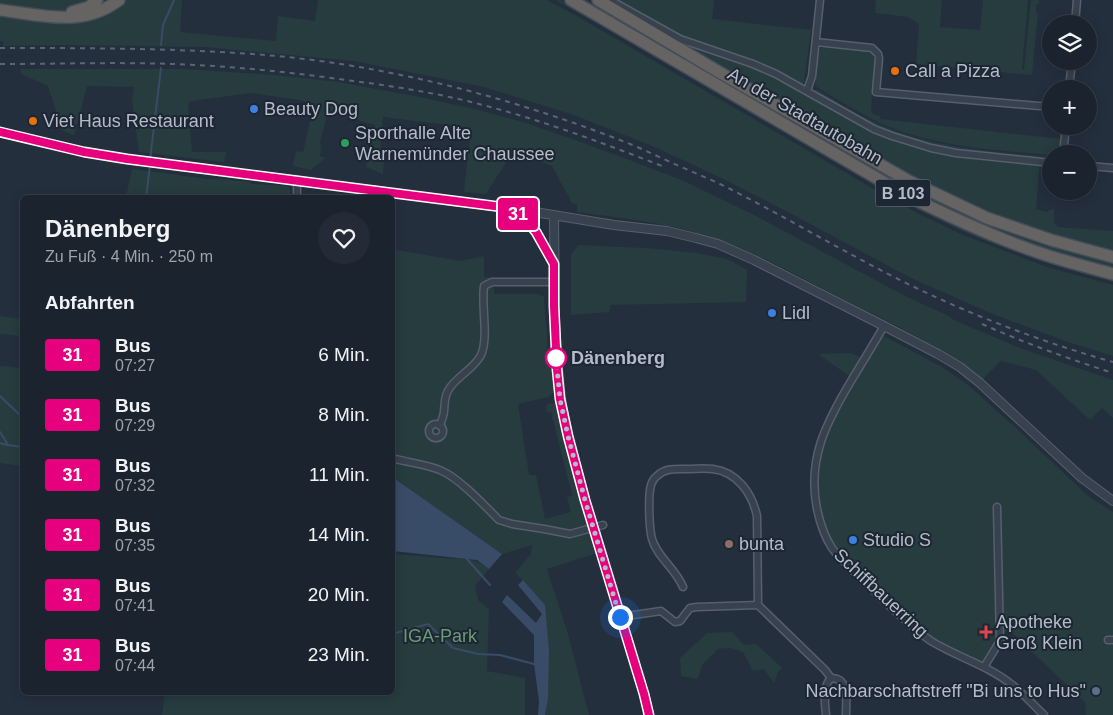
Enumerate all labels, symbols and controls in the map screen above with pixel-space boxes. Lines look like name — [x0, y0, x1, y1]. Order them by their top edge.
map controls — [1042, 15, 1097, 200]
button: layers — [1042, 15, 1097, 70]
place label: Call a Pizza — [905, 61, 1001, 81]
street label: An der Stadtautobahn — [724, 64, 886, 168]
marker: Call a Pizza — [889, 65, 901, 77]
button: + — [1042, 80, 1097, 135]
place label: Beauty Dog — [264, 99, 358, 119]
marker: Beauty Dog — [248, 103, 260, 115]
place label: Viet Haus Restaurant — [43, 111, 214, 131]
marker: Viet Haus Restaurant — [27, 115, 39, 127]
place label: Sporthalle Alte Warnemünder Chaussee — [355, 123, 554, 164]
marker: Sporthalle Alte Warnemünder Chaussee — [339, 137, 351, 149]
button: − — [1042, 145, 1097, 200]
road number: B 103 — [876, 180, 930, 207]
line badge: 31 — [496, 198, 540, 230]
text: 31 — [508, 204, 528, 224]
button: heart — [318, 212, 370, 264]
text: Dänenberg — [45, 215, 170, 242]
text: Zu Fuß · 4 Min. · 250 m — [45, 248, 213, 265]
text: Abfahrten — [45, 292, 135, 313]
place label: Lidl — [782, 303, 810, 323]
marker: Lidl — [766, 307, 778, 319]
text: Bus — [115, 335, 151, 356]
text: 6 Min. — [318, 344, 370, 365]
text: 31 — [62, 345, 83, 365]
marker: Dänenberg — [545, 347, 567, 369]
place label: Dänenberg — [571, 348, 665, 368]
text: 07:27 — [115, 357, 155, 374]
text: Bus — [115, 395, 151, 416]
text: 8 Min. — [318, 404, 370, 425]
text: 31 — [62, 405, 83, 425]
text: 07:29 — [115, 417, 155, 434]
text: Bus — [115, 455, 151, 476]
text: 11 Min. — [309, 464, 370, 485]
text: 31 — [62, 465, 83, 485]
text: 07:32 — [115, 477, 155, 494]
text: Bus — [115, 515, 151, 536]
text: 14 Min. — [308, 524, 370, 545]
text: 31 — [62, 525, 83, 545]
place label: Studio S — [863, 530, 931, 550]
place label: bunta — [739, 534, 785, 554]
marker: Studio S — [847, 534, 859, 546]
text: 07:35 — [115, 537, 155, 554]
marker: bunta — [723, 538, 735, 550]
street label: Schiffbauerring — [830, 545, 932, 641]
text: Bus — [115, 575, 151, 596]
text: 20 Min. — [308, 584, 370, 605]
text: 31 — [62, 585, 83, 605]
text: 07:41 — [115, 597, 155, 614]
your location — [608, 605, 633, 630]
place label: Apotheke Groß Klein — [996, 612, 1082, 653]
park label: IGA-Park — [403, 626, 478, 646]
marker: Apotheke Groß Klein — [980, 626, 992, 638]
text: Bus — [115, 635, 151, 656]
text: 23 Min. — [308, 644, 370, 665]
text: 31 — [62, 645, 83, 665]
text: 07:44 — [115, 657, 155, 674]
place label: Nachbarschaftstreff "Bi uns to Hus" — [805, 681, 1086, 701]
marker: Nachbarschaftstreff "Bi uns to Hus" — [1090, 685, 1102, 697]

